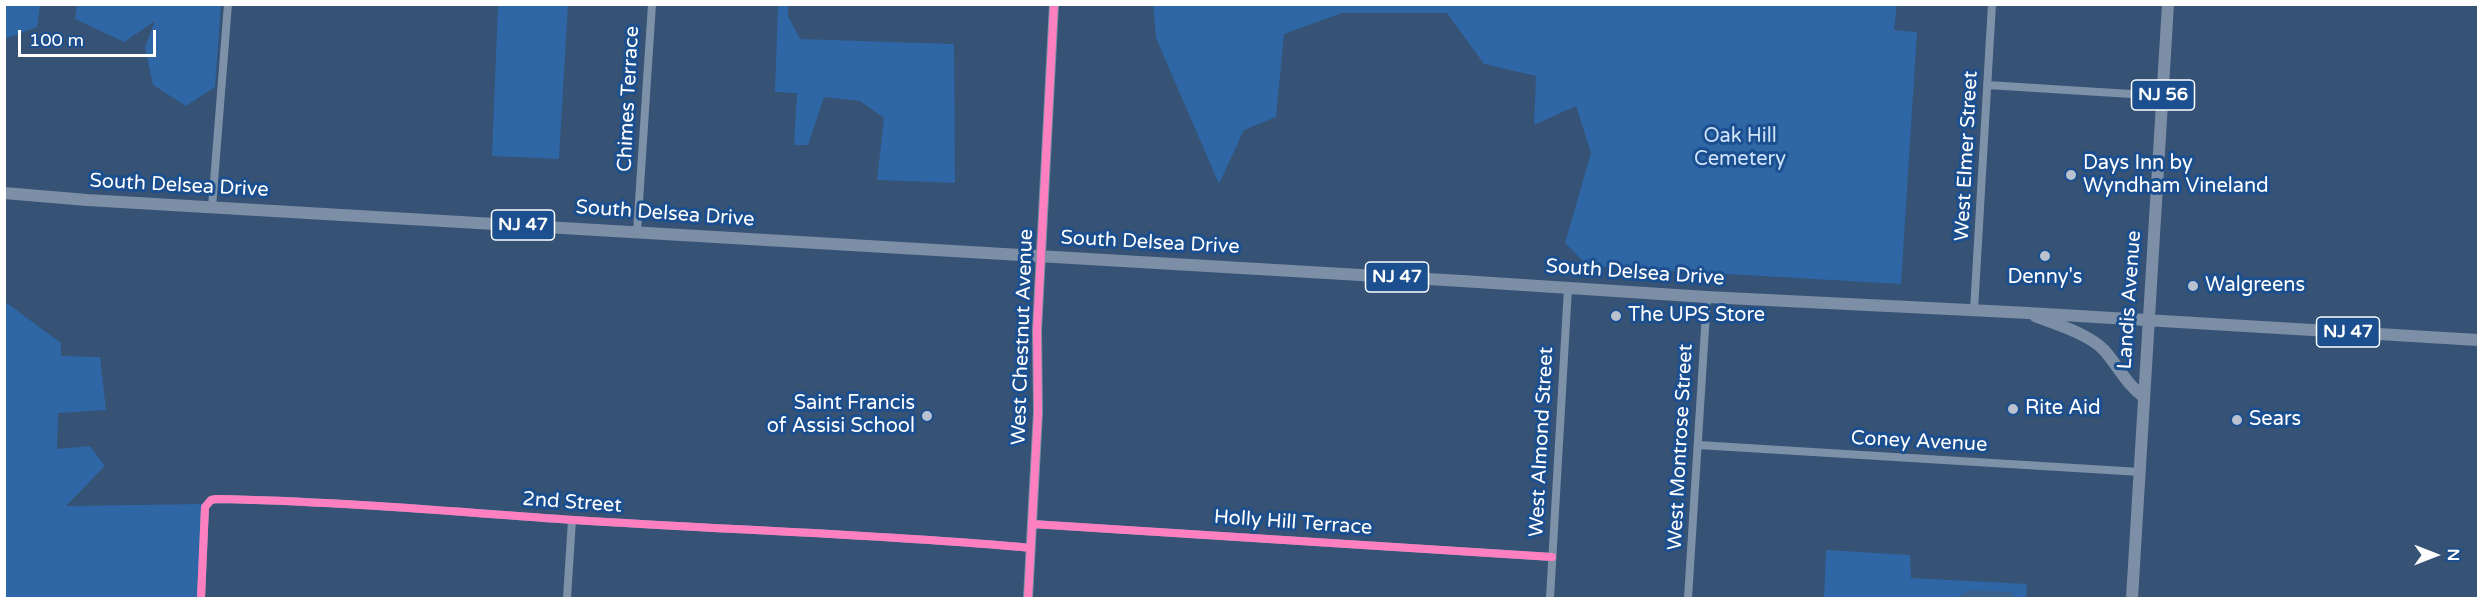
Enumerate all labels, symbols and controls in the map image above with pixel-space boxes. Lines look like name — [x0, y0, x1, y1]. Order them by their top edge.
scale bar — [21, 18, 159, 56]
street label: Chimes Terrace — [613, 25, 645, 173]
text: 100 m — [29, 29, 84, 51]
street label: West Elmer Street — [1951, 70, 1983, 242]
road number: NJ 56 — [2132, 80, 2194, 110]
park label: Oak Hill Cemetery — [1694, 125, 1786, 172]
place label: Days Inn by Wyndham Vineland — [2083, 152, 2269, 199]
marker: Days Inn by Wyndham Vineland — [2064, 168, 2078, 182]
street label: South Delsea Drive — [89, 169, 269, 203]
street label: South Delsea Drive — [575, 196, 755, 232]
road number: NJ 47 — [492, 210, 554, 240]
street label: South Delsea Drive — [1060, 226, 1240, 260]
street label: West Chestnut Avenue — [1007, 229, 1039, 445]
street label: Landis Avenue — [2113, 230, 2147, 370]
marker: Denny's — [2038, 249, 2052, 263]
street label: South Delsea Drive — [1545, 255, 1725, 291]
road number: NJ 47 — [1366, 262, 1428, 292]
place label: Denny's — [2008, 266, 2082, 290]
place label: Walgreens — [2205, 274, 2305, 298]
marker: Walgreens — [2186, 279, 2200, 293]
place label: The UPS Store — [1628, 304, 1765, 328]
marker: The UPS Store — [1609, 309, 1623, 323]
road number: NJ 47 — [2316, 317, 2380, 347]
street label: West Montrose Street — [1664, 343, 1698, 551]
street label: West Almond Street — [1525, 346, 1559, 538]
place label: Saint Francis of Assisi School — [767, 392, 915, 439]
place label: Rite Aid — [2025, 397, 2101, 421]
marker: Rite Aid — [2006, 402, 2020, 416]
place label: Sears — [2249, 408, 2301, 432]
marker: Saint Francis of Assisi School — [920, 409, 934, 423]
marker: Sears — [2230, 413, 2244, 427]
street label: Coney Avenue — [1850, 426, 1988, 458]
street label: 2nd Street — [521, 488, 623, 518]
street label: Holly Hill Terrace — [1213, 505, 1373, 541]
north arrow — [2405, 525, 2465, 585]
text: N — [2443, 549, 2463, 561]

